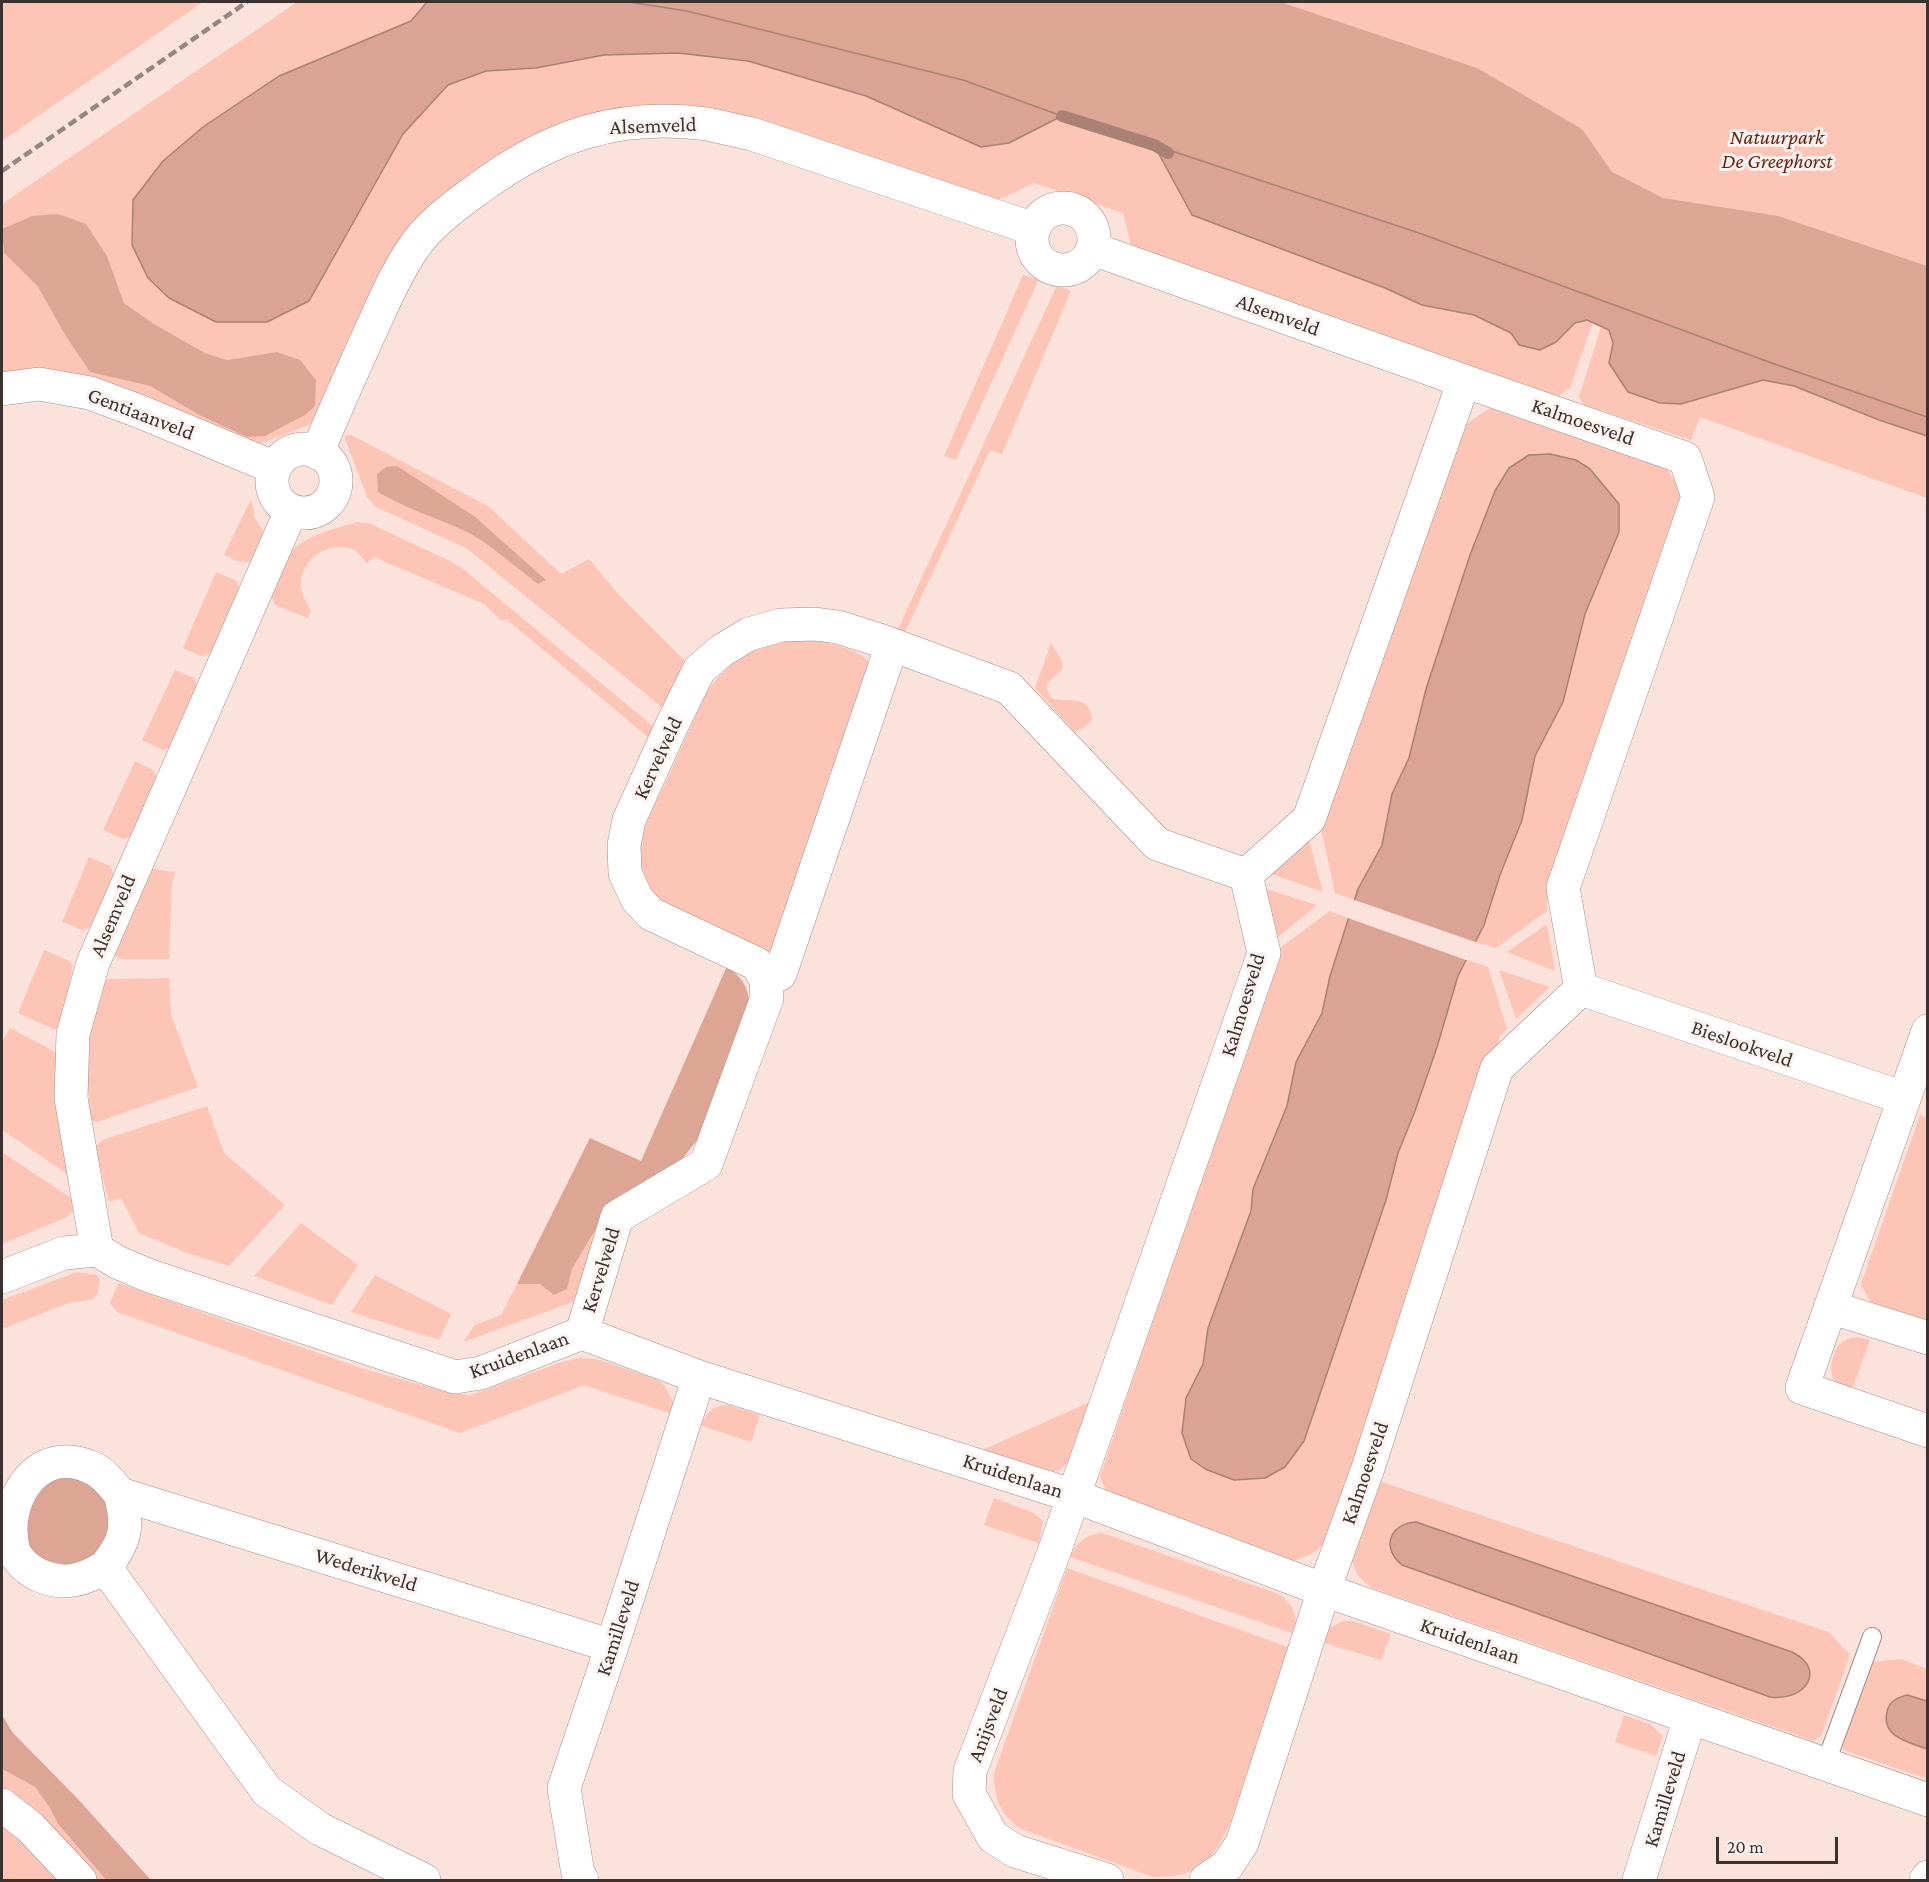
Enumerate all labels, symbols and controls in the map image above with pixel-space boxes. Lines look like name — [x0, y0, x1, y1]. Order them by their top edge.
street label: Alsemveld — [609, 112, 697, 140]
park label: Natuurpark De Greephorst — [1721, 125, 1833, 175]
street label: Alsemveld — [1233, 288, 1323, 342]
street label: Gentiaanveld — [84, 382, 198, 446]
street label: Kalmoesveld — [1528, 393, 1638, 451]
street label: Kervelveld — [628, 713, 688, 803]
street label: Alsemveld — [84, 871, 142, 961]
street label: Kalmoesveld — [1215, 950, 1271, 1060]
street label: Bieslookveld — [1688, 1015, 1796, 1073]
street label: Kervelveld — [576, 1224, 626, 1316]
street label: Kruidenlaan — [466, 1325, 572, 1385]
street label: Kalmoesveld — [1336, 1418, 1394, 1528]
street label: Kruidenlaan — [960, 1448, 1066, 1504]
street label: Wederikveld — [312, 1542, 420, 1598]
street label: Kamilleveld — [591, 1577, 645, 1679]
street label: Kruidenlaan — [1417, 1612, 1523, 1670]
street label: Anijsveld — [962, 1684, 1014, 1766]
street label: Kamilleveld — [1638, 1748, 1692, 1850]
scale bar — [1719, 1825, 1840, 1863]
text: 20 m — [1727, 1837, 1764, 1857]

